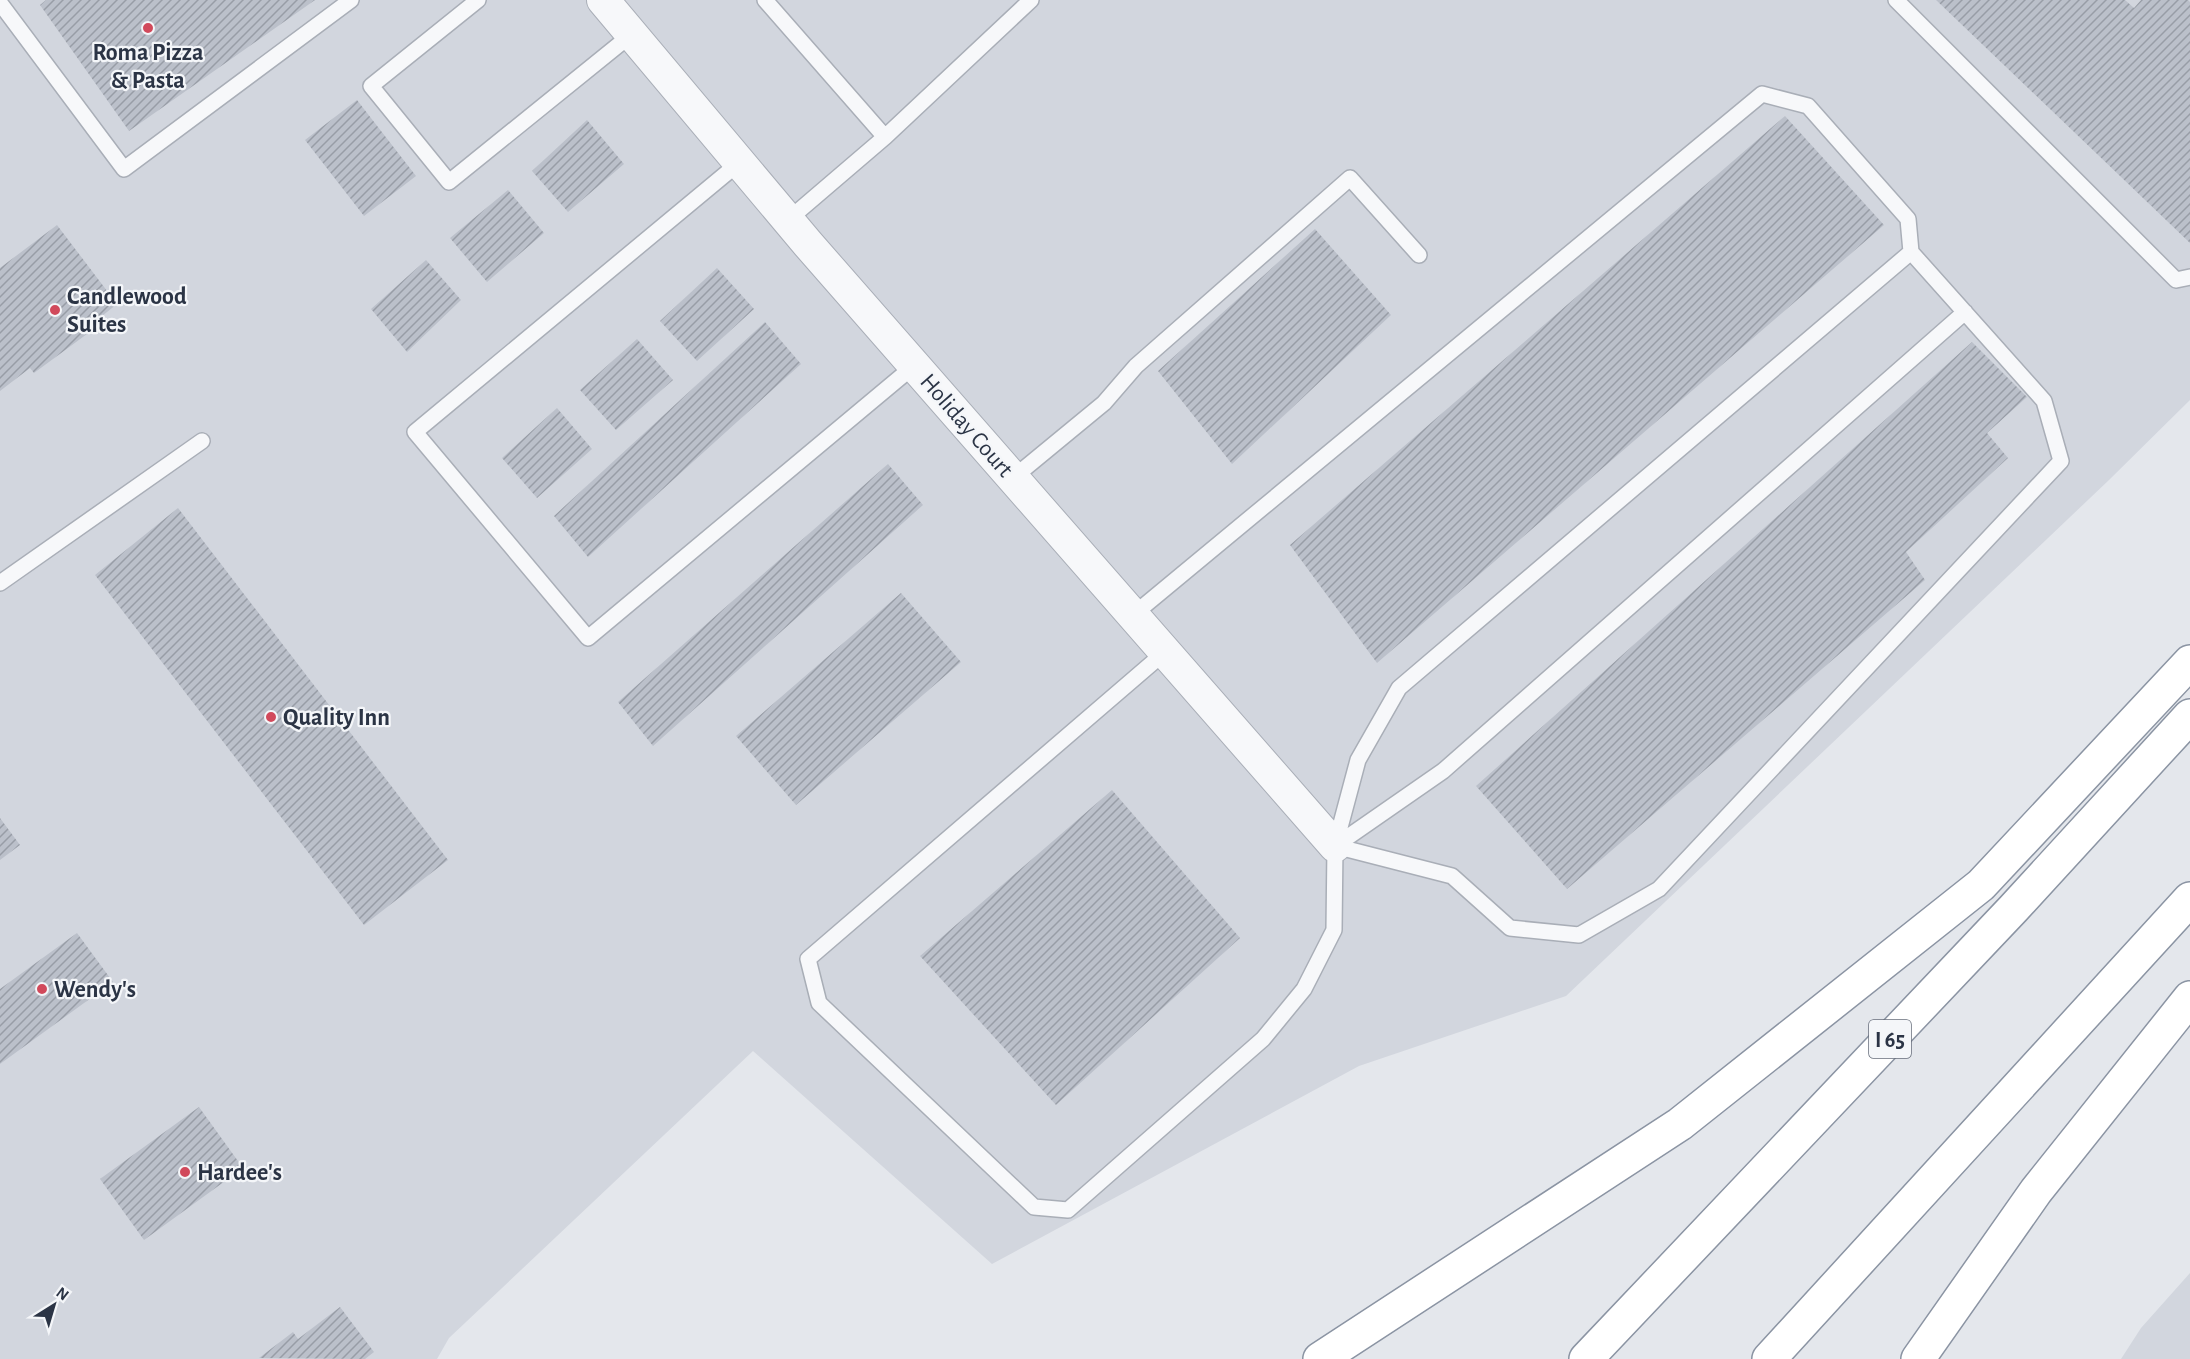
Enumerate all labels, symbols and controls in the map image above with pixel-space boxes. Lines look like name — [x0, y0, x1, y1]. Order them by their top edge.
marker: Roma Pizza & Pasta — [141, 21, 155, 35]
place label: Roma Pizza & Pasta — [92, 41, 204, 93]
place label: Candlewood Suites — [67, 285, 187, 337]
marker: Candlewood Suites — [48, 303, 62, 317]
street label: Holiday Court — [915, 369, 1018, 482]
place label: Quality Inn — [283, 706, 390, 730]
marker: Quality Inn — [264, 710, 278, 724]
place label: Wendy's — [54, 978, 136, 1002]
marker: Wendy's — [35, 982, 49, 996]
road number: I 65 — [1869, 1020, 1911, 1058]
place label: Hardee's — [197, 1161, 282, 1185]
marker: Hardee's — [178, 1165, 192, 1179]
north arrow — [24, 1275, 84, 1335]
text: N — [53, 1284, 72, 1304]

